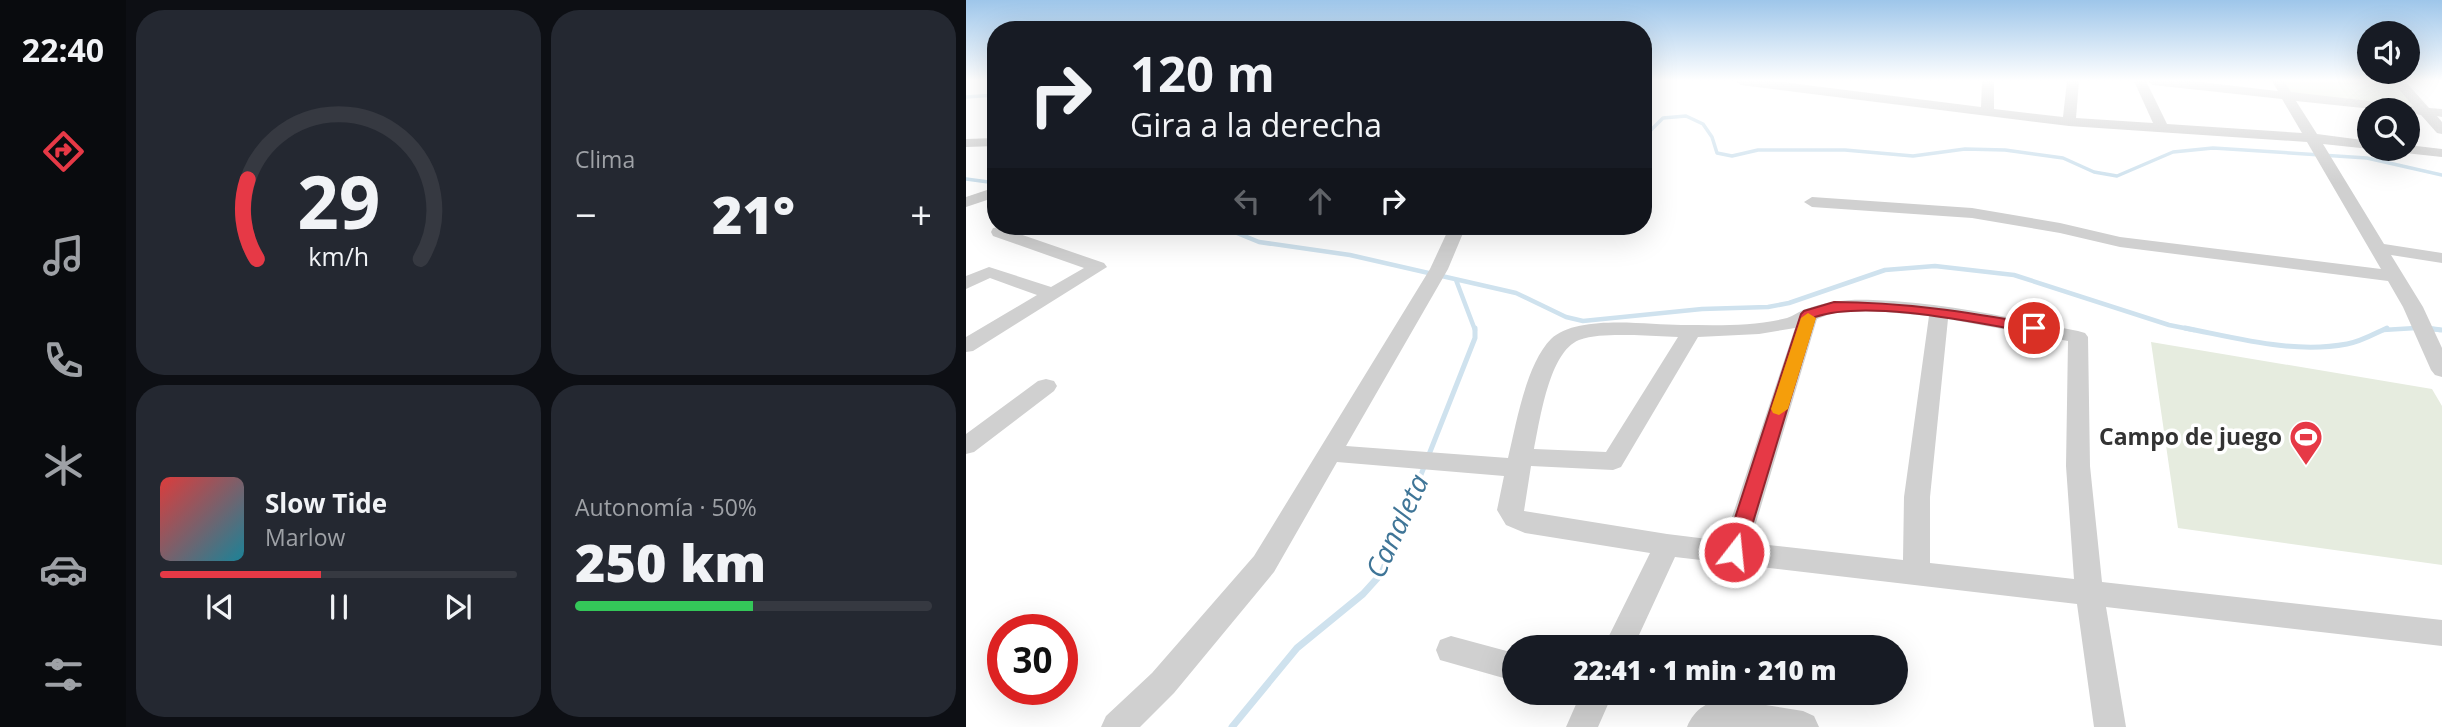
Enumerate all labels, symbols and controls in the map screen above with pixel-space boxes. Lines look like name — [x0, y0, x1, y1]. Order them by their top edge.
map controls — [2357, 21, 2420, 161]
button: sound — [2357, 21, 2420, 84]
text: 22:40 — [22, 28, 104, 71]
text: 120 m — [1130, 40, 1275, 106]
icon: right — [1015, 49, 1106, 140]
button: search — [2357, 98, 2420, 161]
text: Gira a la derecha — [1130, 103, 1382, 146]
icon: directions — [39, 127, 88, 176]
text: Clima — [575, 143, 635, 175]
text: 29 — [297, 151, 380, 250]
text: 21° — [712, 178, 795, 249]
icon: left — [1228, 182, 1266, 220]
icon: ahead — [1301, 182, 1339, 220]
icon: right — [1374, 182, 1412, 220]
text: − — [575, 188, 597, 240]
text: + — [910, 188, 932, 240]
icon: music — [39, 231, 88, 280]
text: km/h — [308, 238, 369, 272]
pin — [2004, 298, 2064, 358]
icon: arrive — [2015, 309, 2053, 347]
icon: phone — [39, 336, 88, 385]
sports icon: Campo de juego — [2287, 418, 2325, 467]
place label: Campo de juego — [2099, 420, 2282, 452]
icon: climate — [39, 441, 88, 490]
water label: Canaleta — [1356, 467, 1437, 584]
text: Slow Tide — [265, 485, 387, 521]
text: Autonomía · 50% — [575, 491, 757, 523]
position arrow — [1697, 515, 1771, 589]
text: Marlow — [265, 521, 345, 553]
text: 250 km — [575, 526, 766, 597]
icon: car — [39, 545, 88, 594]
icon: previous — [201, 588, 239, 626]
icon: pause — [320, 588, 358, 626]
icon: next — [439, 588, 477, 626]
speed limit sign: 30 — [987, 614, 1078, 705]
icon: filters — [39, 650, 88, 699]
text: 22:41 · 1 min · 210 m — [1574, 652, 1836, 688]

